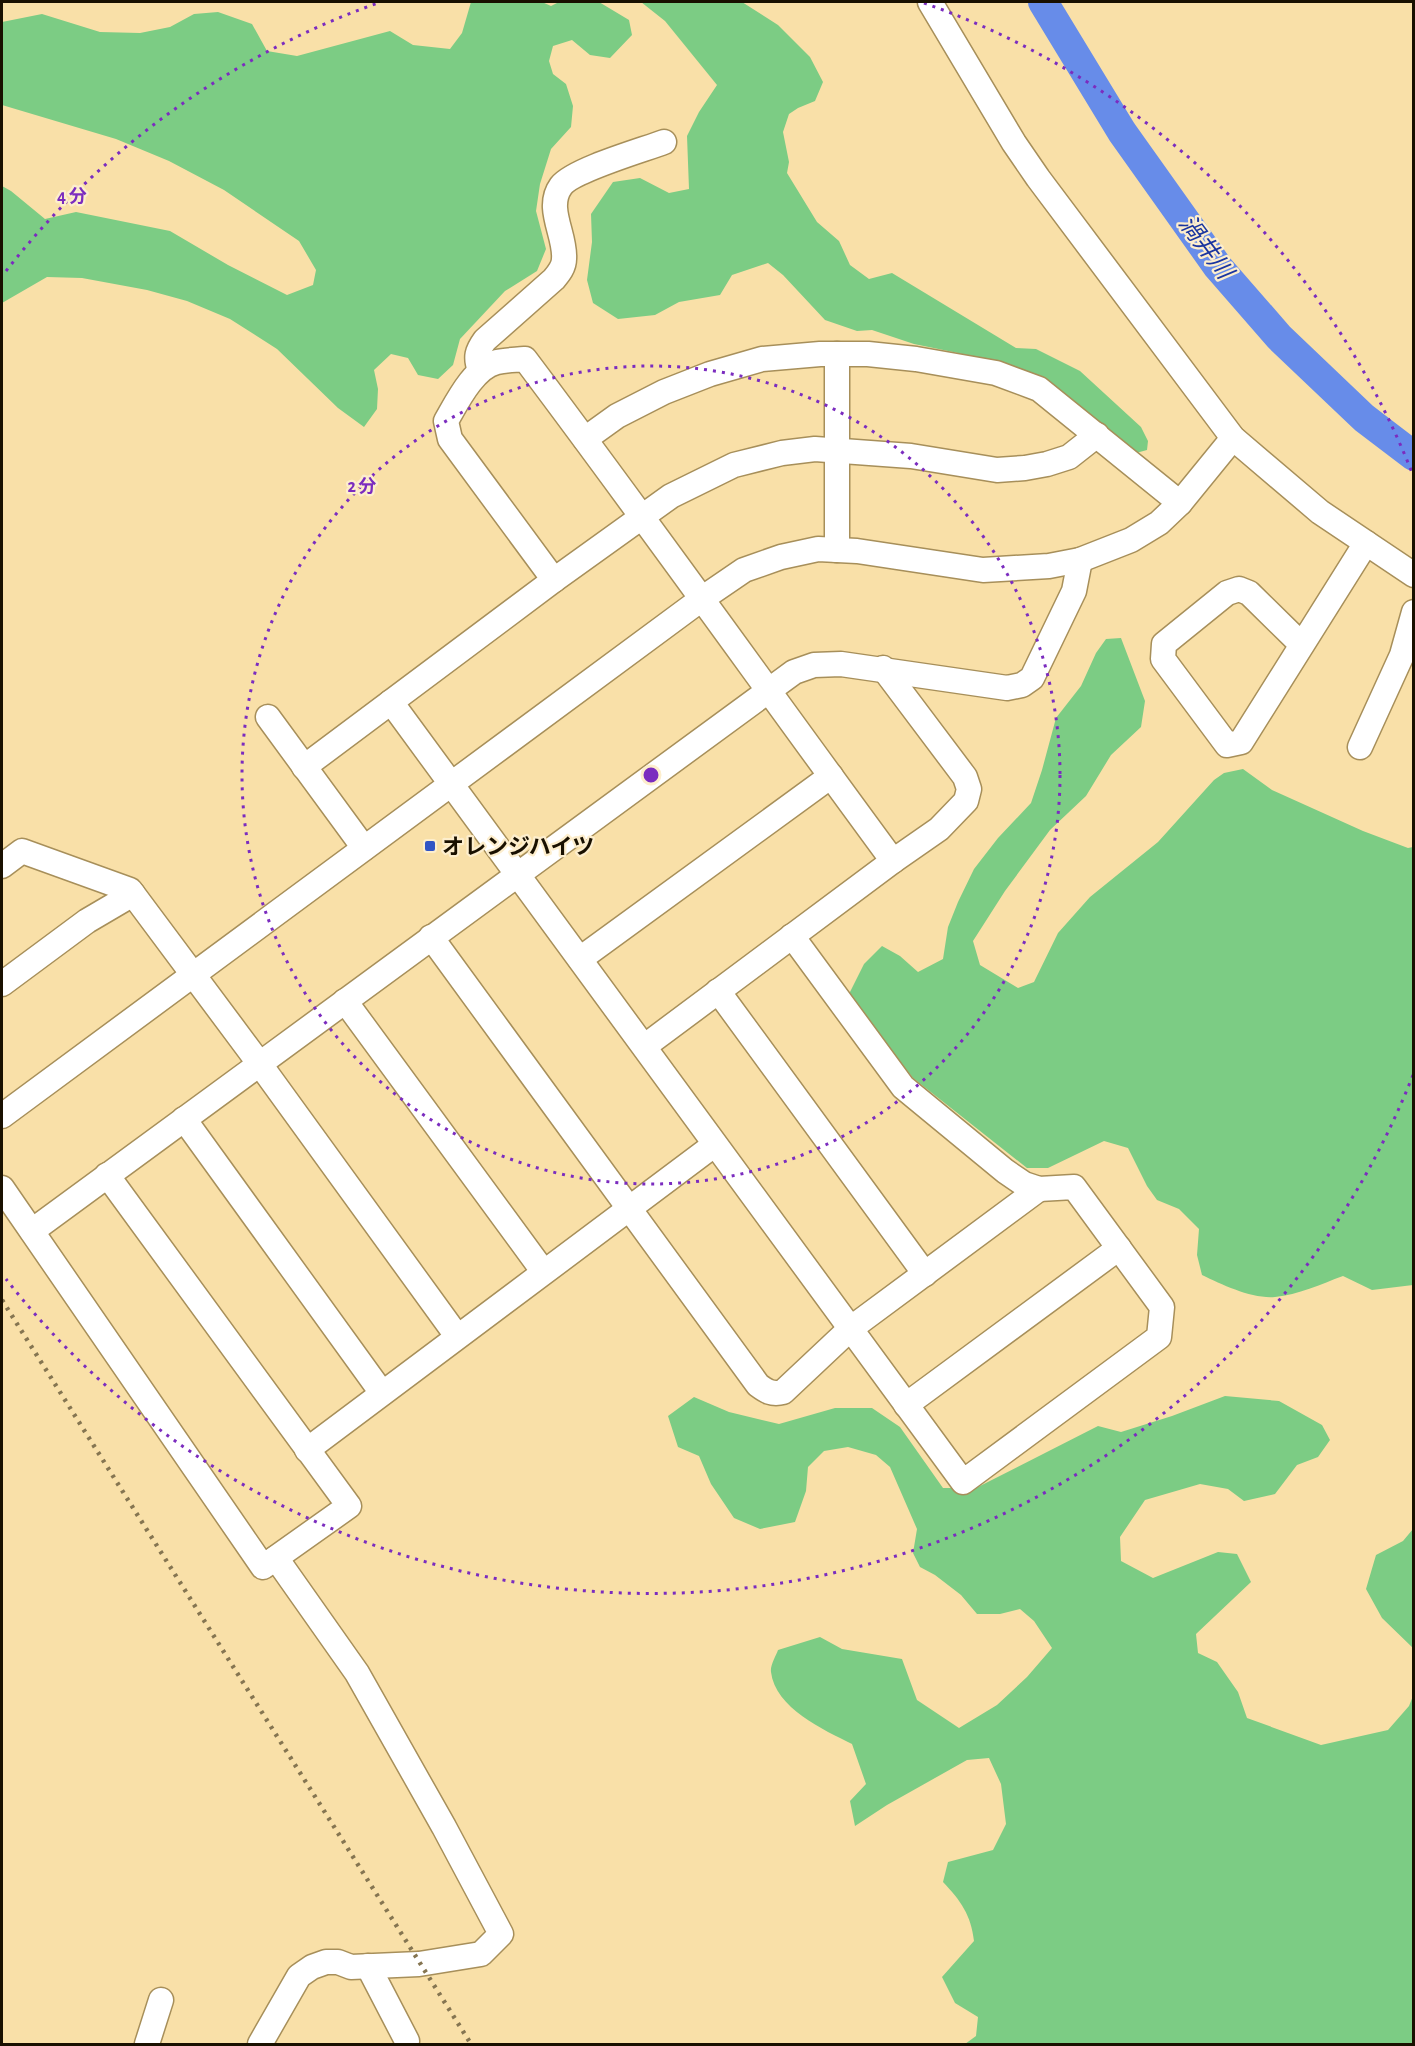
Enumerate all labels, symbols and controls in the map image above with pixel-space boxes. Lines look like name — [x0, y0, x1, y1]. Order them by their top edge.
text: 4 分 — [57, 186, 87, 206]
water label: 渦井川 — [1174, 210, 1240, 286]
text: 2 分 — [347, 476, 377, 496]
centre of rings — [641, 765, 661, 785]
place label: オレンジハイツ — [442, 836, 594, 858]
marker: オレンジハイツ — [423, 839, 437, 853]

